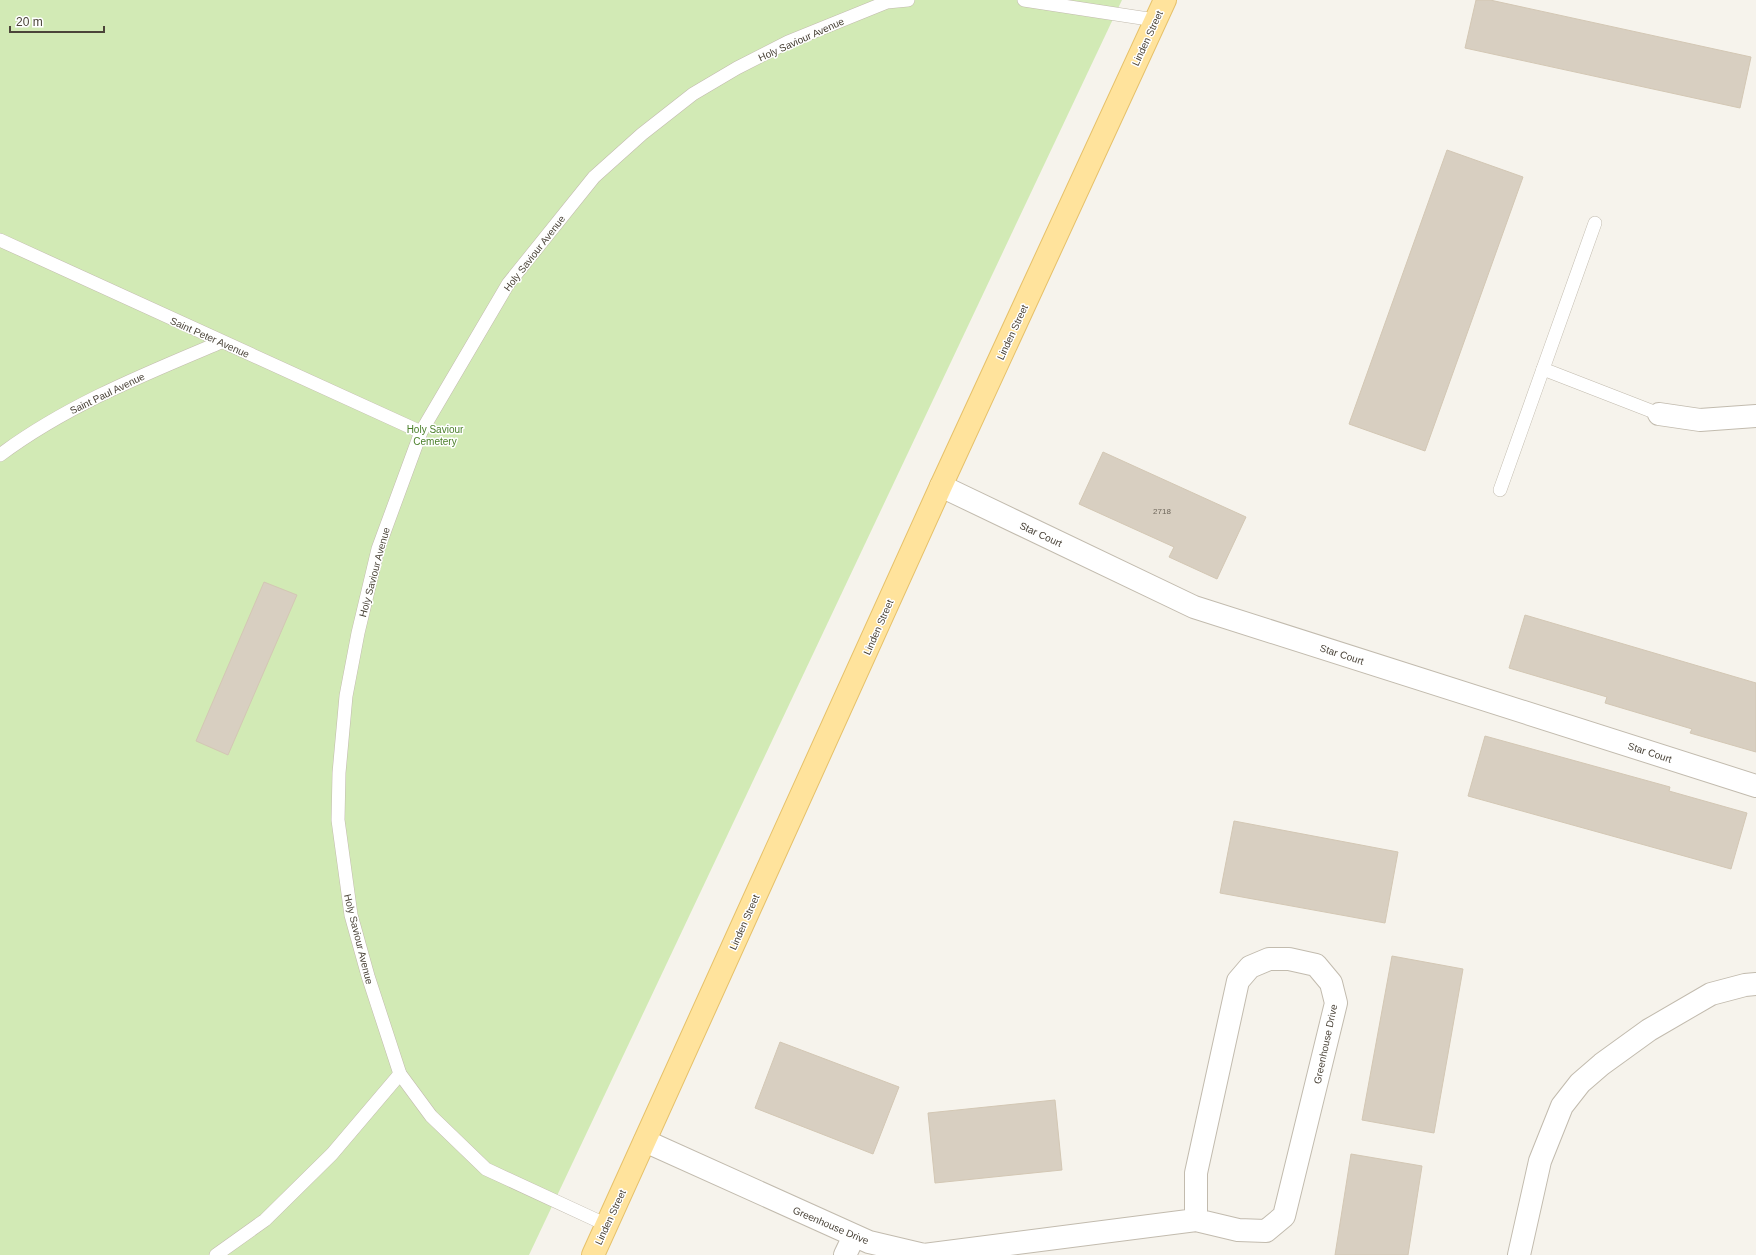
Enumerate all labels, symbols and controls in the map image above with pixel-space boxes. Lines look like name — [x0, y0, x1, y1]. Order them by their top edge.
scale bar — [10, 8, 104, 34]
street label: Linden Street — [1130, 9, 1165, 67]
text: 20 m — [16, 15, 43, 29]
street label: Holy Saviour Avenue — [757, 15, 846, 63]
street label: Holy Saviour Avenue — [502, 213, 568, 293]
street label: Linden Street — [995, 303, 1030, 361]
street label: Saint Peter Avenue — [169, 315, 251, 360]
street label: Saint Paul Avenue — [68, 370, 147, 416]
park label: Holy Saviour Cemetery — [407, 424, 464, 447]
house number: 2718 — [1153, 507, 1171, 516]
street label: Star Court — [1018, 520, 1064, 549]
street label: Holy Saviour Avenue — [357, 526, 392, 618]
street label: Linden Street — [861, 598, 896, 657]
street label: Star Court — [1318, 642, 1365, 667]
street label: Star Court — [1626, 740, 1673, 765]
street label: Holy Saviour Avenue — [342, 893, 375, 986]
street label: Linden Street — [727, 893, 762, 952]
street label: Greenhouse Drive — [1312, 1003, 1339, 1085]
street label: Linden Street — [593, 1188, 628, 1246]
street label: Greenhouse Drive — [791, 1205, 871, 1247]

